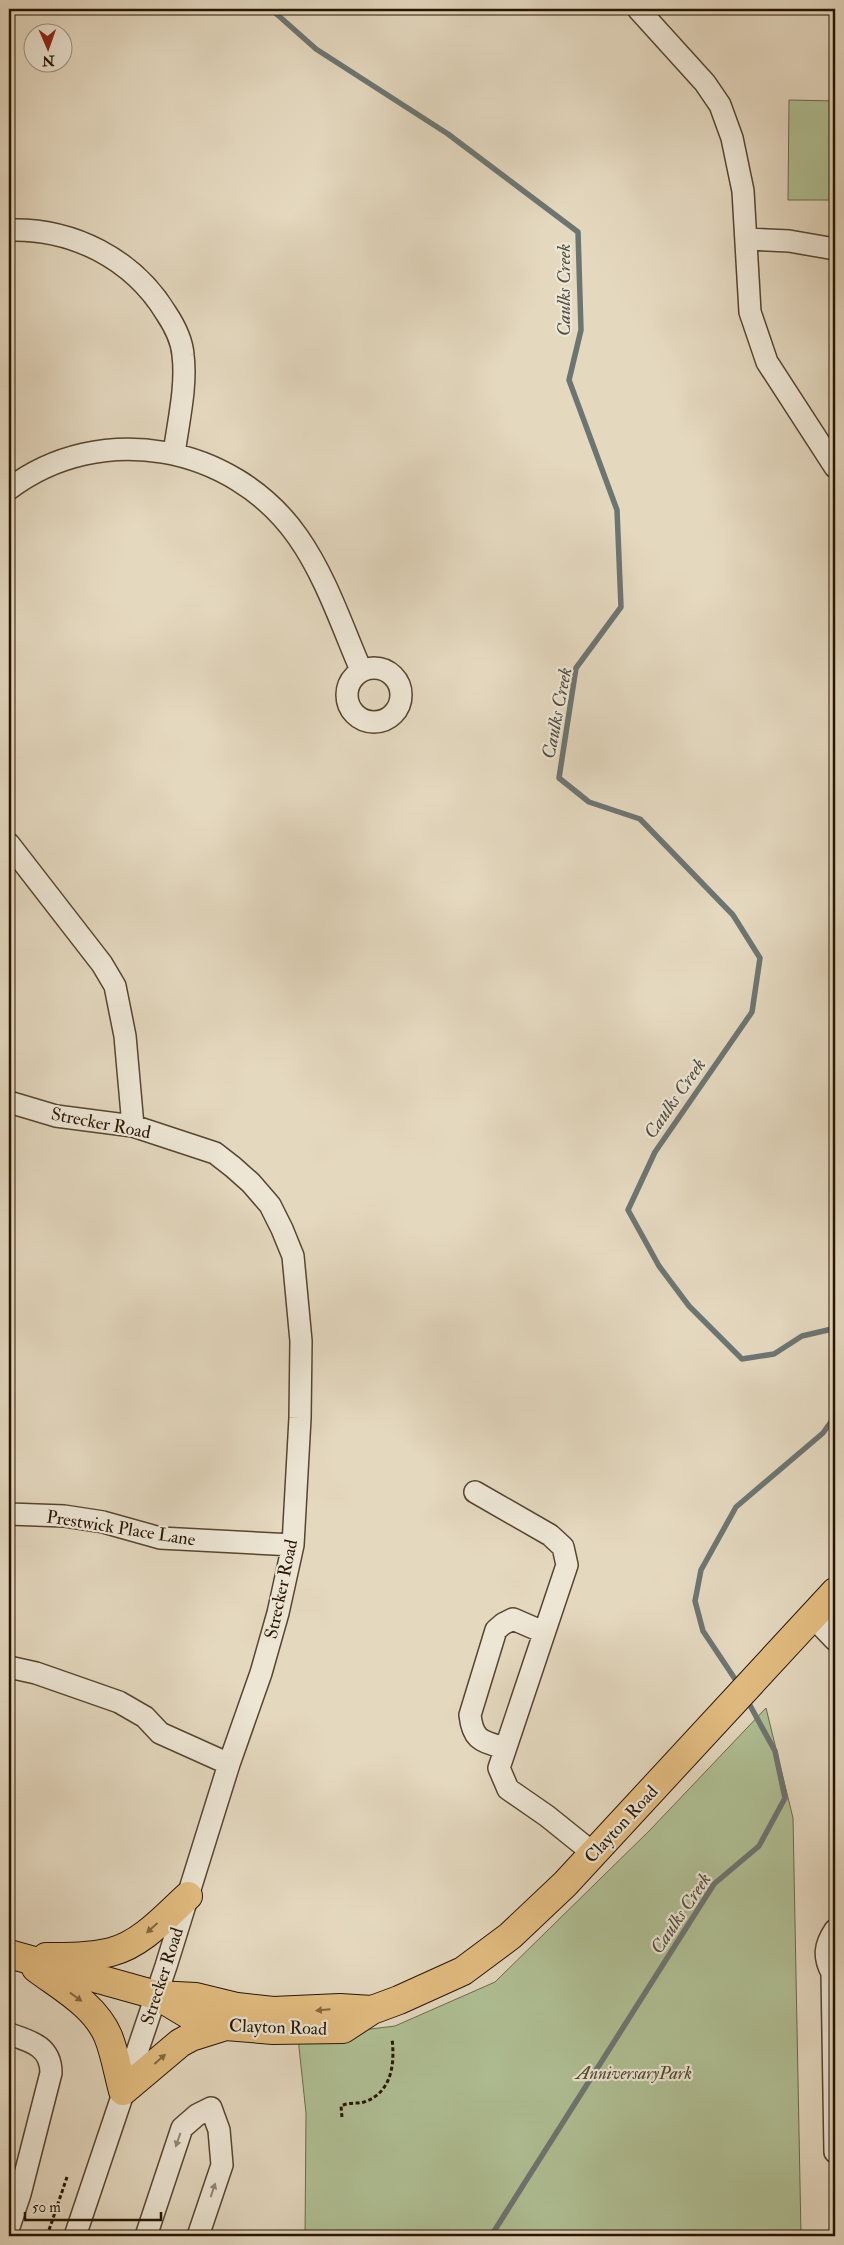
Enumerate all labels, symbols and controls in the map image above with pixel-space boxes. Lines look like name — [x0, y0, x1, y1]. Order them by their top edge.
north arrow — [22, 22, 72, 72]
text: N — [41, 52, 56, 69]
water label: Caulks Creek — [552, 244, 576, 336]
water label: Caulks Creek — [536, 665, 578, 761]
water label: Caulks Creek — [638, 1054, 711, 1143]
street label: Strecker Road — [49, 1103, 153, 1144]
street label: Prestwick Place Lane — [45, 1505, 197, 1552]
street label: Strecker Road — [260, 1537, 303, 1641]
street label: Clayton Road — [580, 1781, 663, 1868]
water label: Caulks Creek — [645, 1868, 717, 1959]
one-way arrow — [146, 1923, 159, 1934]
street label: Strecker Road — [136, 1924, 189, 2028]
one-way arrow — [69, 1992, 82, 2003]
one-way arrow — [315, 2006, 331, 2014]
street label: Clayton Road — [229, 2014, 328, 2041]
one-way arrow — [153, 2053, 166, 2064]
park label: AnniversaryPark — [574, 2062, 692, 2085]
one-way arrow — [173, 2133, 181, 2148]
one-way arrow — [209, 2182, 217, 2197]
scale bar — [25, 2190, 161, 2222]
text: 50 m — [32, 2198, 61, 2217]

